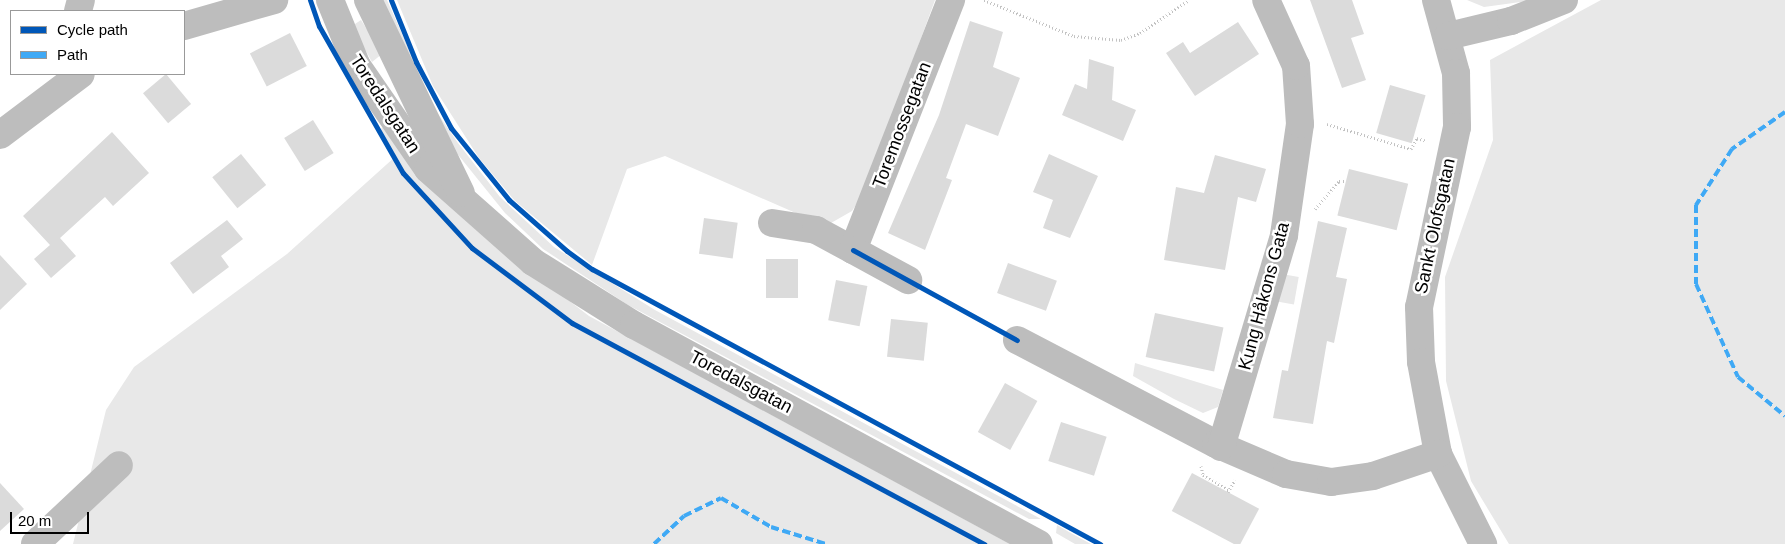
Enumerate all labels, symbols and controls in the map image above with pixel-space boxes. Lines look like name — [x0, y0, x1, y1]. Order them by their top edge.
legend — [10, 10, 185, 75]
text: Cycle path — [57, 21, 128, 38]
text: Path — [57, 46, 88, 63]
street label: Toredalsgatan — [345, 51, 425, 157]
street label: Toremossegatan — [868, 59, 936, 191]
street label: Sankt Olofsgatan — [1410, 156, 1460, 296]
street label: Kung Håkons Gata — [1234, 220, 1294, 372]
street label: Toredalsgatan — [686, 346, 796, 418]
scale bar — [12, 502, 91, 534]
text: 20 m — [18, 512, 51, 529]

